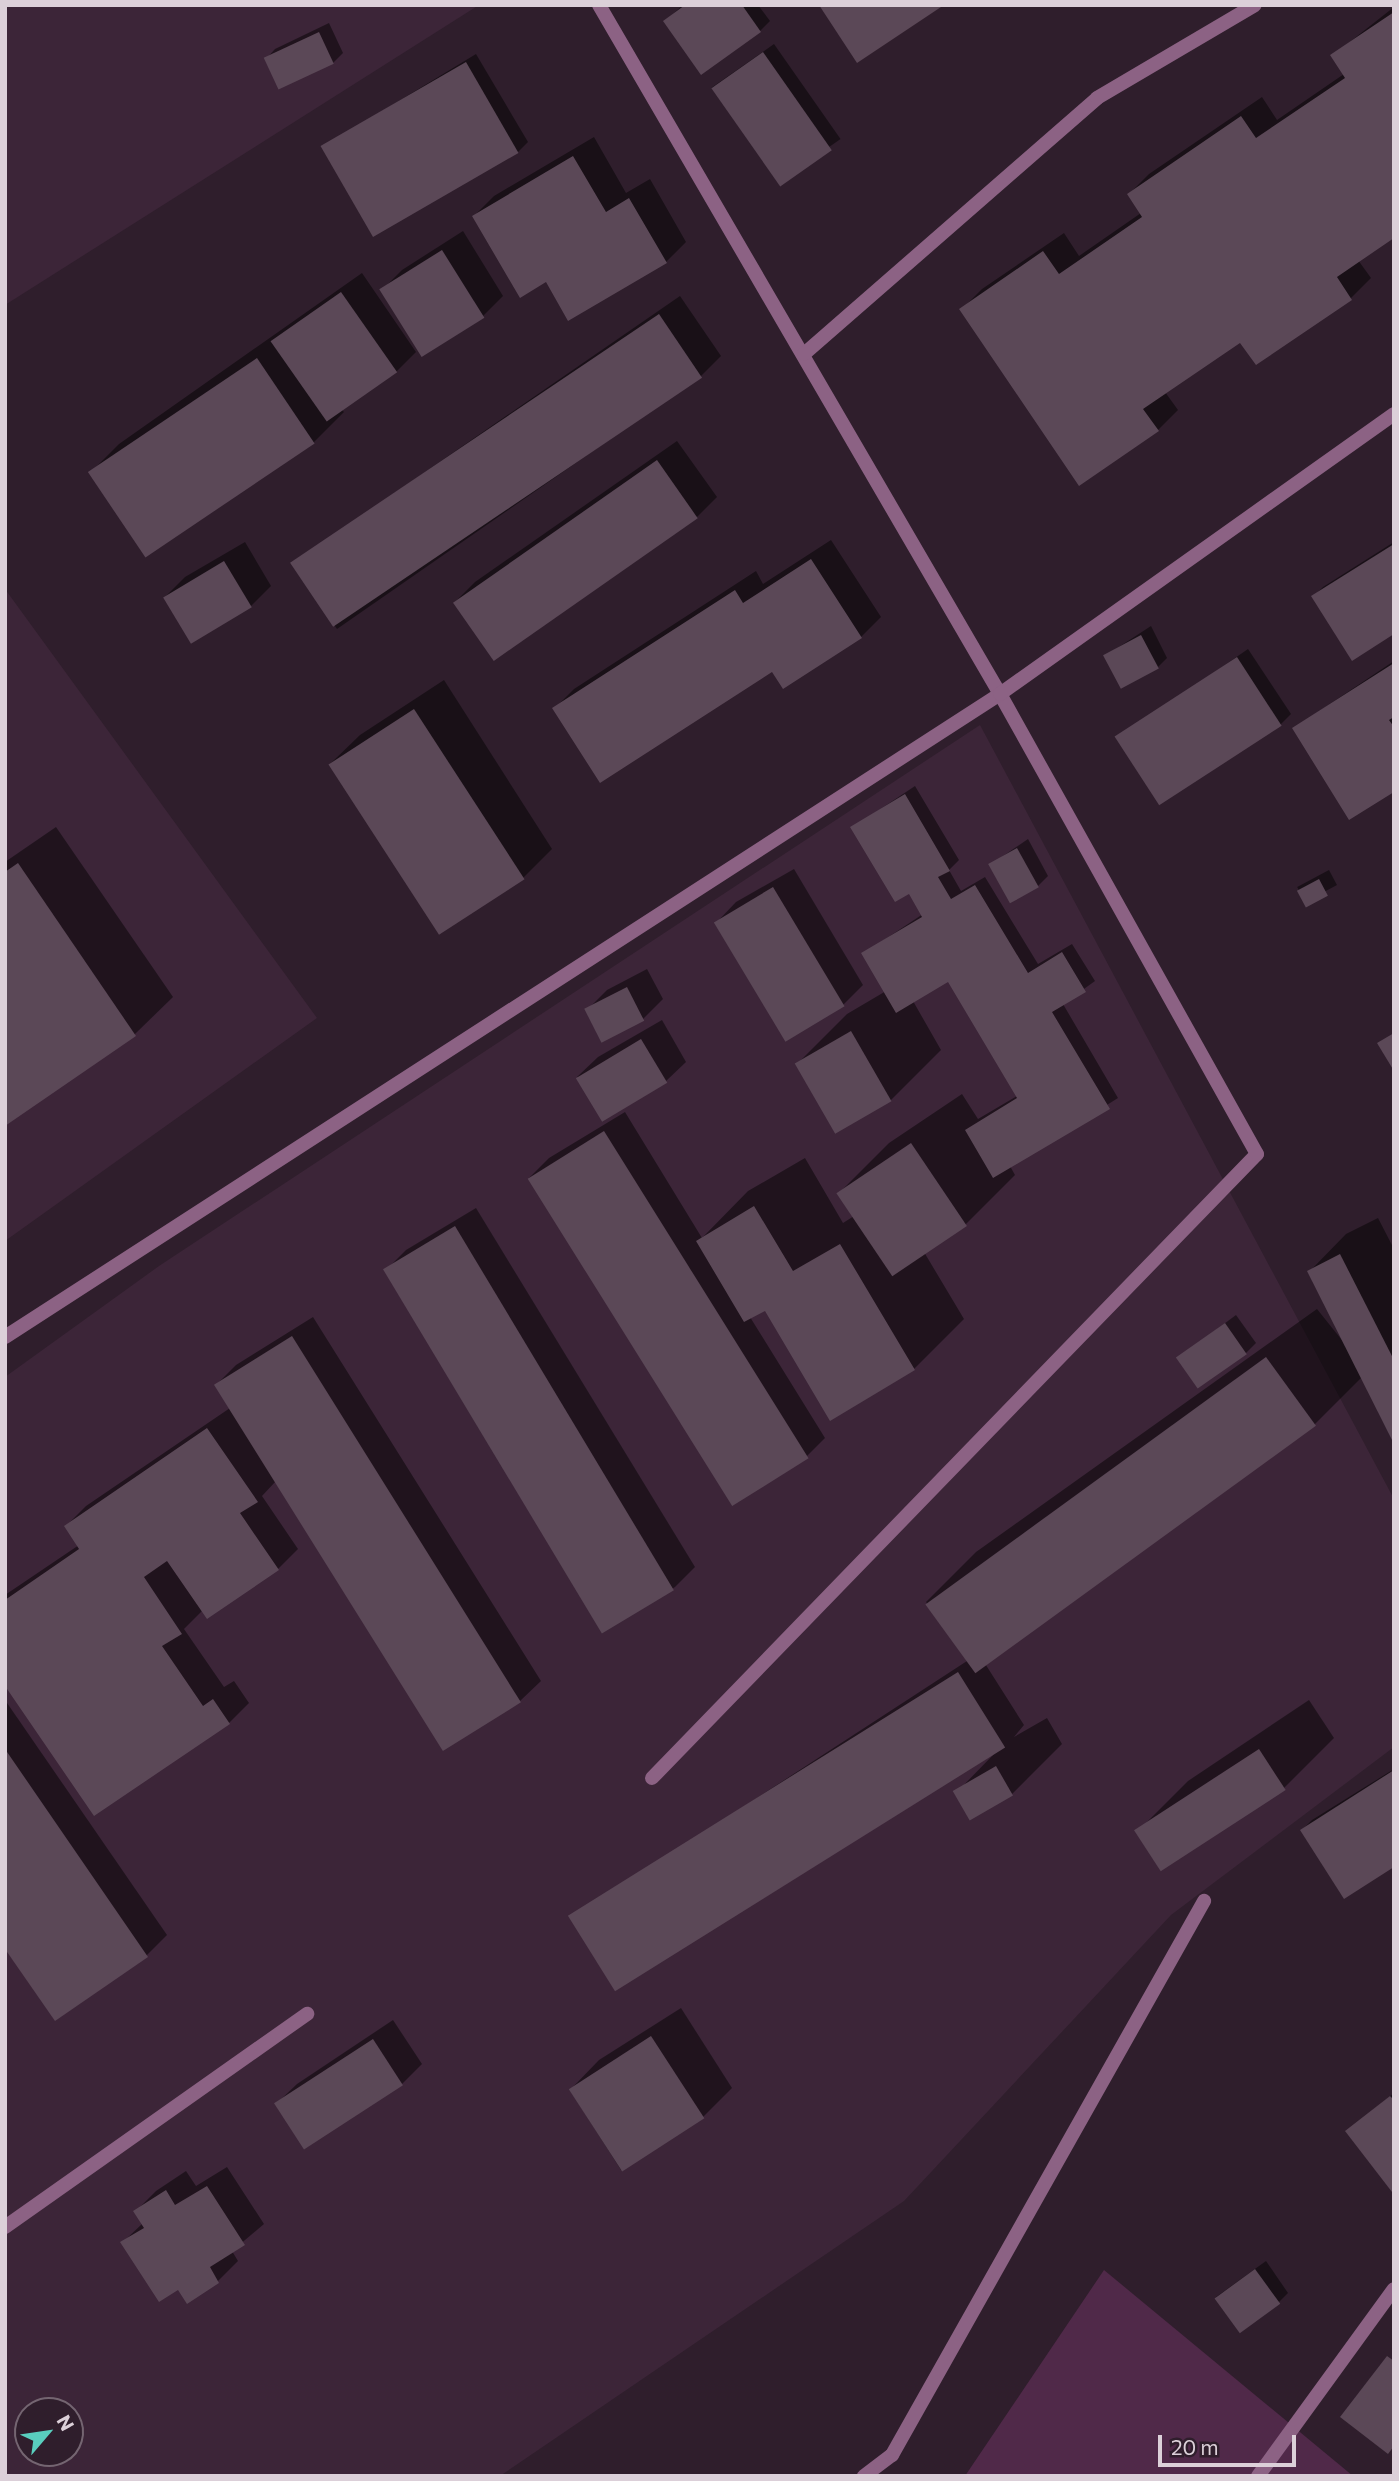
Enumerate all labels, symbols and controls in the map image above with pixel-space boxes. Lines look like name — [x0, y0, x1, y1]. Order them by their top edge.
north arrow — [14, 2397, 84, 2467]
text: N — [53, 2411, 80, 2434]
scale bar — [1161, 2422, 1299, 2466]
text: 20 m — [1171, 2434, 1219, 2459]

